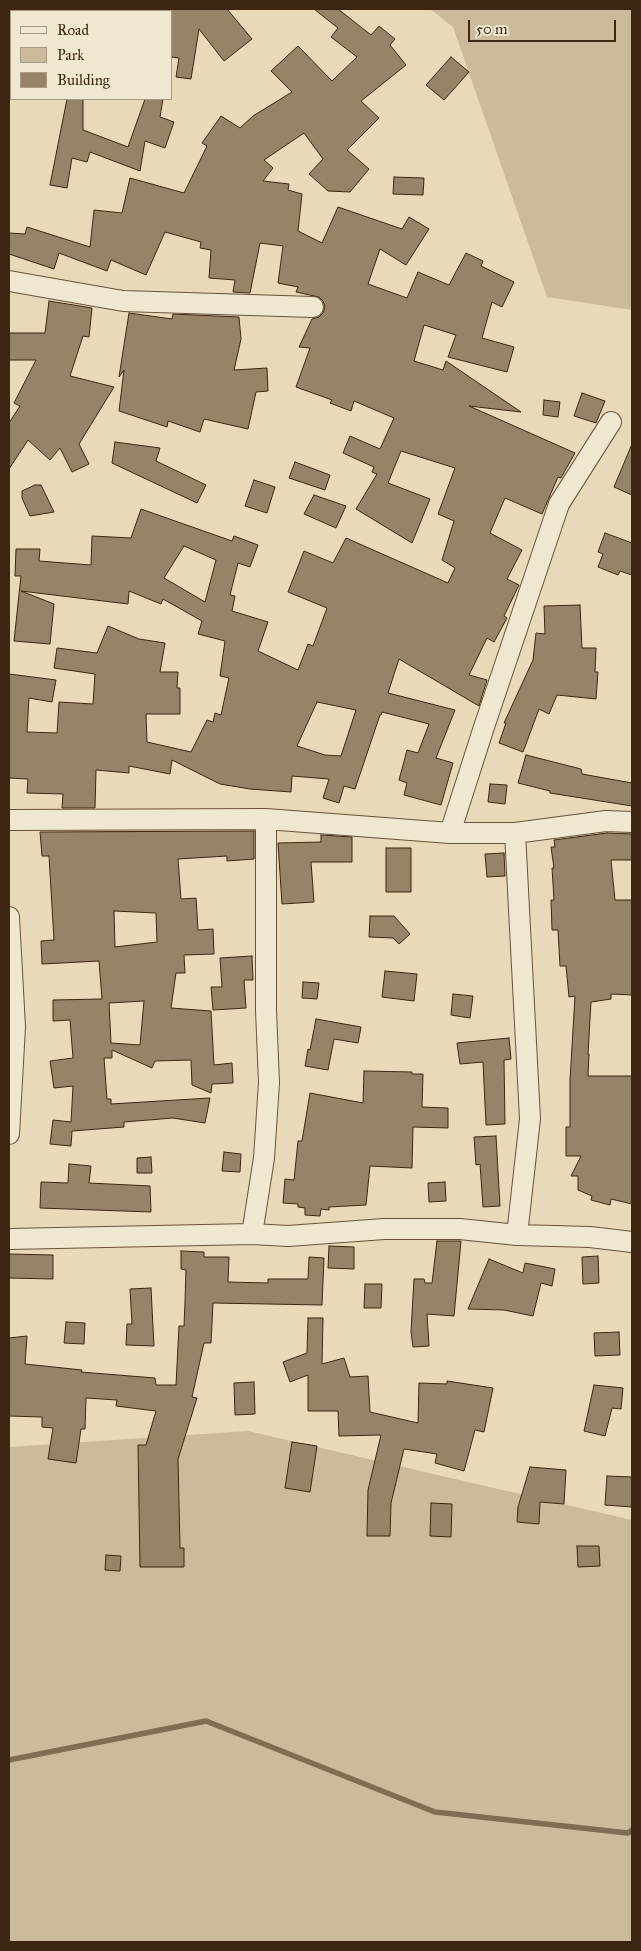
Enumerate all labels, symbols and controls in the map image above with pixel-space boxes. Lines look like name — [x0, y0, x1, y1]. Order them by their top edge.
legend — [10, 10, 172, 100]
scale bar — [471, 10, 618, 42]
text: 50 m — [476, 20, 508, 38]
text: Road — [57, 21, 89, 39]
text: Park — [57, 46, 84, 64]
text: Building — [57, 71, 110, 89]

